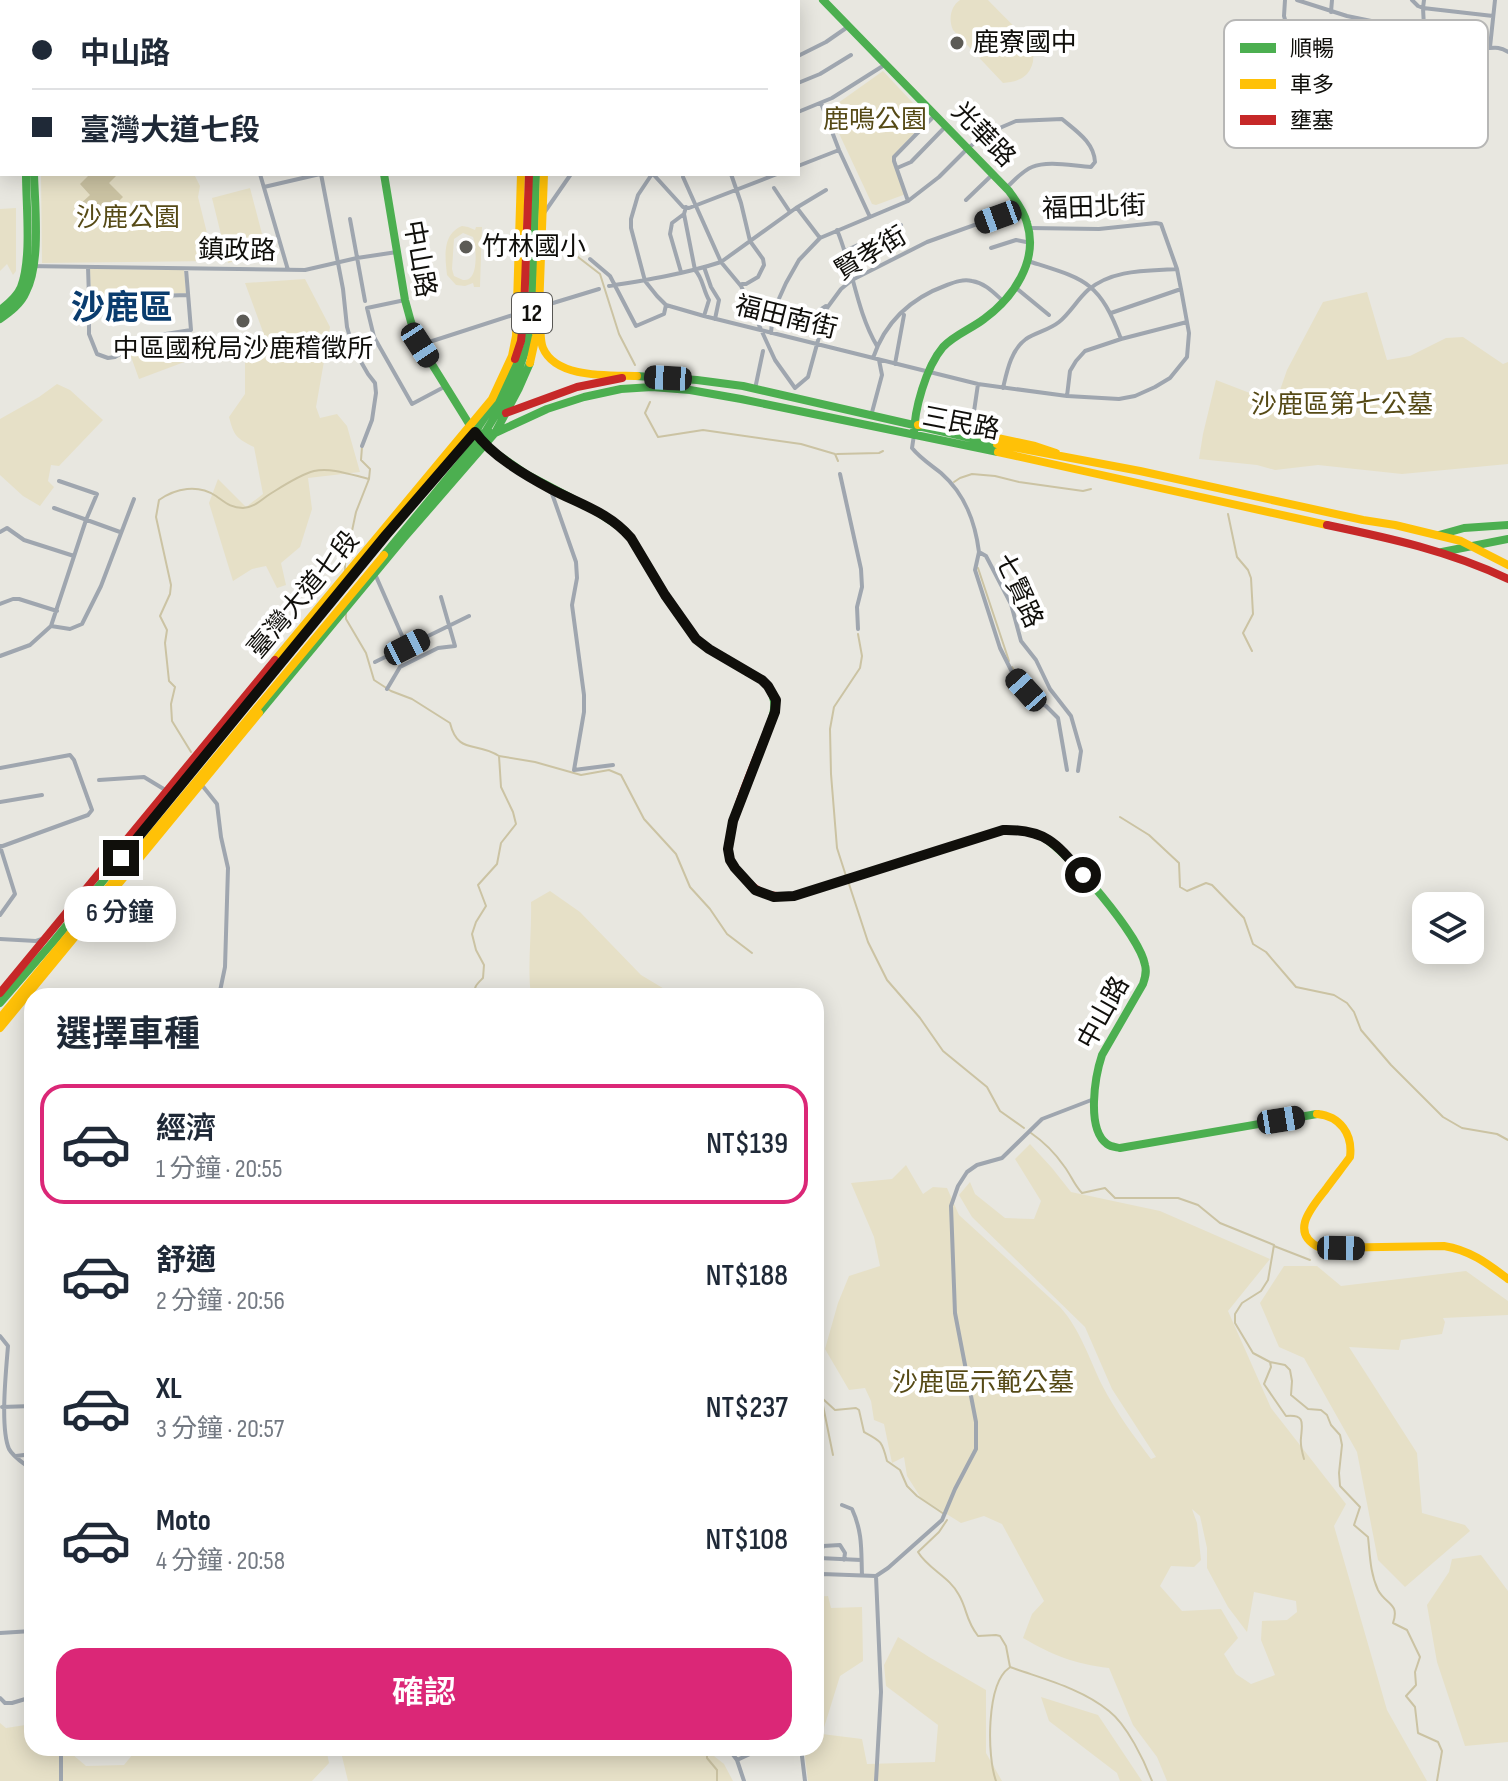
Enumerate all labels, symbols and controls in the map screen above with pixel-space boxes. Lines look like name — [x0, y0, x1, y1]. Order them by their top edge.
legend — [1224, 20, 1488, 148]
place label: 鹿寮國中 — [973, 28, 1077, 59]
marker: 鹿寮國中 — [948, 34, 966, 52]
text: 中山路 — [80, 36, 170, 72]
text: 順暢 — [1290, 36, 1334, 63]
text: 車多 — [1290, 72, 1334, 99]
street label: 光華路 — [945, 96, 1021, 174]
park label: 鹿鳴公園 — [823, 105, 927, 136]
text: 壅塞 — [1290, 108, 1334, 135]
text: 臺灣大道七段 — [80, 113, 260, 149]
street label: 福田北街 — [1041, 191, 1147, 225]
car — [971, 198, 1025, 236]
park label: 沙鹿公園 — [76, 203, 180, 234]
street label: 中山路 — [397, 218, 441, 300]
street label: 賢孝街 — [830, 221, 912, 287]
place label: 竹林國小 — [482, 232, 586, 263]
street label: 鎮政路 — [198, 235, 276, 267]
marker: 竹林國小 — [457, 238, 475, 256]
district label: 沙鹿區 — [71, 288, 173, 329]
street label: 福田南街 — [732, 290, 840, 346]
road number: 12 — [512, 293, 552, 333]
marker: 中區國稅局沙鹿稽徵所 — [234, 312, 252, 330]
car — [397, 318, 443, 372]
place label: 中區國稅局沙鹿稽徵所 — [113, 334, 373, 365]
car — [643, 365, 693, 391]
park label: 沙鹿區第七公墓 — [1251, 390, 1433, 421]
street label: 三民路 — [920, 401, 1002, 447]
street label: 臺灣大道七段 — [242, 525, 366, 665]
street label: 七賢路 — [987, 549, 1049, 633]
car — [380, 625, 434, 669]
car — [1001, 664, 1051, 716]
route end — [103, 840, 139, 876]
route start — [1065, 857, 1101, 893]
callout: 6 分鐘 — [65, 886, 177, 942]
map controls — [1412, 892, 1484, 964]
button: layers — [1412, 892, 1484, 964]
text: 6 分鐘 — [86, 898, 154, 929]
street label: 中山路 — [1072, 971, 1136, 1055]
text: 選擇車種 — [56, 1014, 200, 1057]
car — [1255, 1104, 1307, 1136]
icon: car — [60, 1108, 132, 1180]
text: 經濟 — [156, 1111, 216, 1147]
text: NT$139 — [706, 1126, 788, 1162]
text: 1 分鐘 · 20:55 — [156, 1154, 282, 1185]
car — [1317, 1236, 1365, 1260]
icon: car — [60, 1240, 132, 1312]
text: 舒適 — [156, 1243, 216, 1279]
text: NT$188 — [706, 1258, 788, 1294]
text: 2 分鐘 · 20:56 — [156, 1286, 285, 1317]
park label: 沙鹿區示範公墓 — [892, 1368, 1074, 1399]
text: XL — [156, 1371, 182, 1407]
icon: car — [60, 1372, 132, 1444]
text: NT$237 — [706, 1390, 788, 1426]
text: 3 分鐘 · 20:57 — [156, 1414, 284, 1445]
text: Moto — [156, 1503, 211, 1539]
icon: car — [60, 1504, 132, 1576]
text: NT$108 — [706, 1522, 788, 1558]
text: 4 分鐘 · 20:58 — [156, 1546, 285, 1577]
button: 確認 — [56, 1648, 792, 1740]

